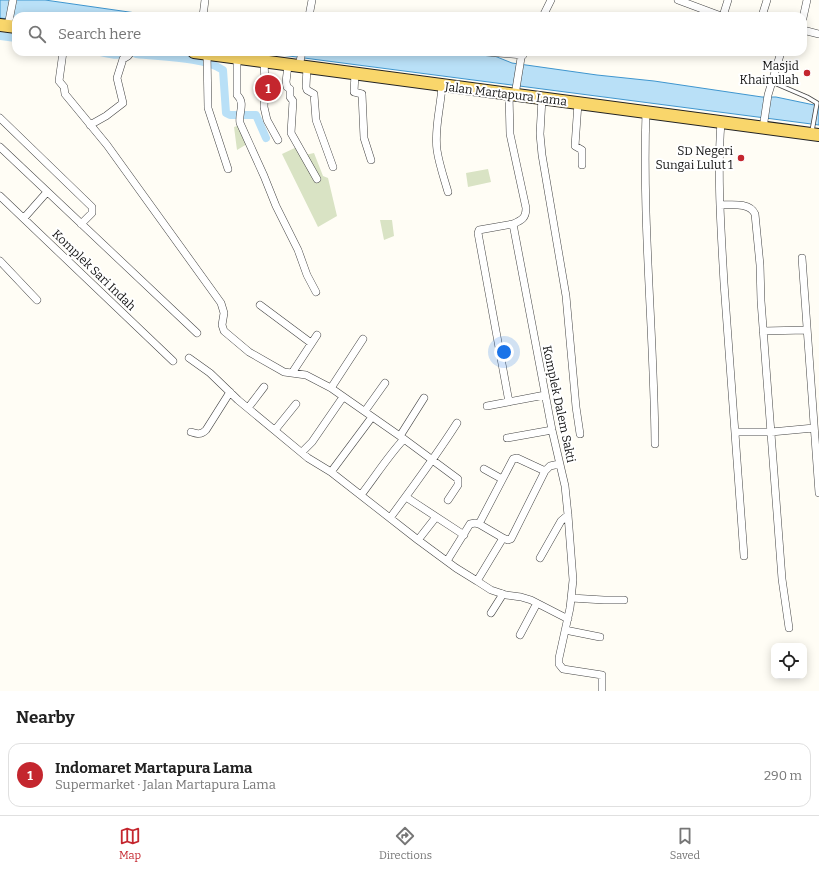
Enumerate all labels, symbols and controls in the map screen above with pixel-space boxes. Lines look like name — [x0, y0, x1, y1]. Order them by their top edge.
search box — [12, 12, 807, 56]
icon: search — [26, 23, 48, 45]
text: Search here — [58, 25, 141, 43]
place label: Masjid Khairullah — [739, 59, 800, 87]
marker: Masjid Khairullah — [802, 68, 812, 78]
pin: 1 — [255, 73, 281, 103]
street label: Jalan Martapura Lama — [443, 79, 568, 108]
place label: SD Negeri Sungai Lulut 1 — [655, 144, 733, 172]
marker: SD Negeri Sungai Lulut 1 — [736, 153, 746, 163]
street label: Komplek Sari Indah — [50, 227, 139, 314]
your location — [494, 342, 514, 362]
street label: Komplek Dalem Sakti — [540, 344, 578, 464]
map controls — [771, 643, 807, 679]
button: locate — [771, 643, 807, 679]
text: Nearby — [16, 707, 75, 728]
text: Indomaret Martapura Lama — [55, 759, 253, 777]
text: 1 — [27, 768, 33, 783]
text: 290 m — [764, 768, 802, 783]
text: Supermarket · Jalan Martapura Lama — [55, 777, 276, 792]
tab: Map — [119, 825, 141, 862]
tab: Directions — [379, 825, 432, 862]
tab: Saved — [670, 825, 700, 862]

